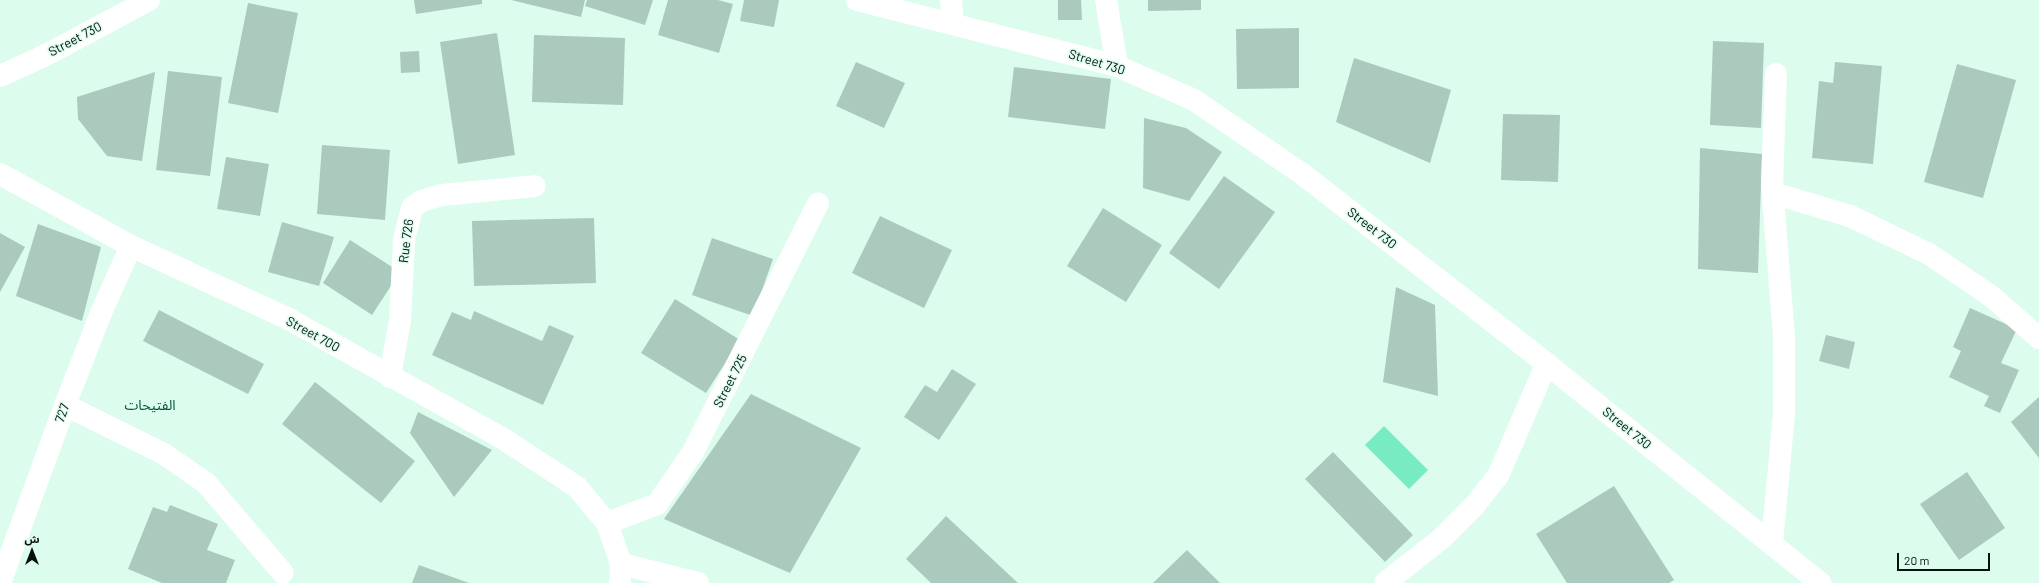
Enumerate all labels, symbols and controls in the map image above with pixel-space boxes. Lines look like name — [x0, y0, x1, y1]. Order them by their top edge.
street label: Street 730 — [46, 18, 104, 60]
street label: Street 730 — [1067, 46, 1127, 78]
street label: Street 730 — [1344, 204, 1400, 252]
street label: Rue 726 — [396, 218, 416, 264]
street label: Street 700 — [283, 313, 343, 355]
street label: Street 725 — [710, 352, 750, 410]
district label: الفتيحات — [124, 397, 176, 413]
street label: 727 — [51, 401, 73, 425]
street label: Street 730 — [1599, 404, 1655, 452]
north arrow — [12, 531, 52, 571]
text: ش — [24, 532, 40, 545]
scale bar — [1899, 545, 1992, 571]
text: 20 m — [1904, 553, 1930, 567]

